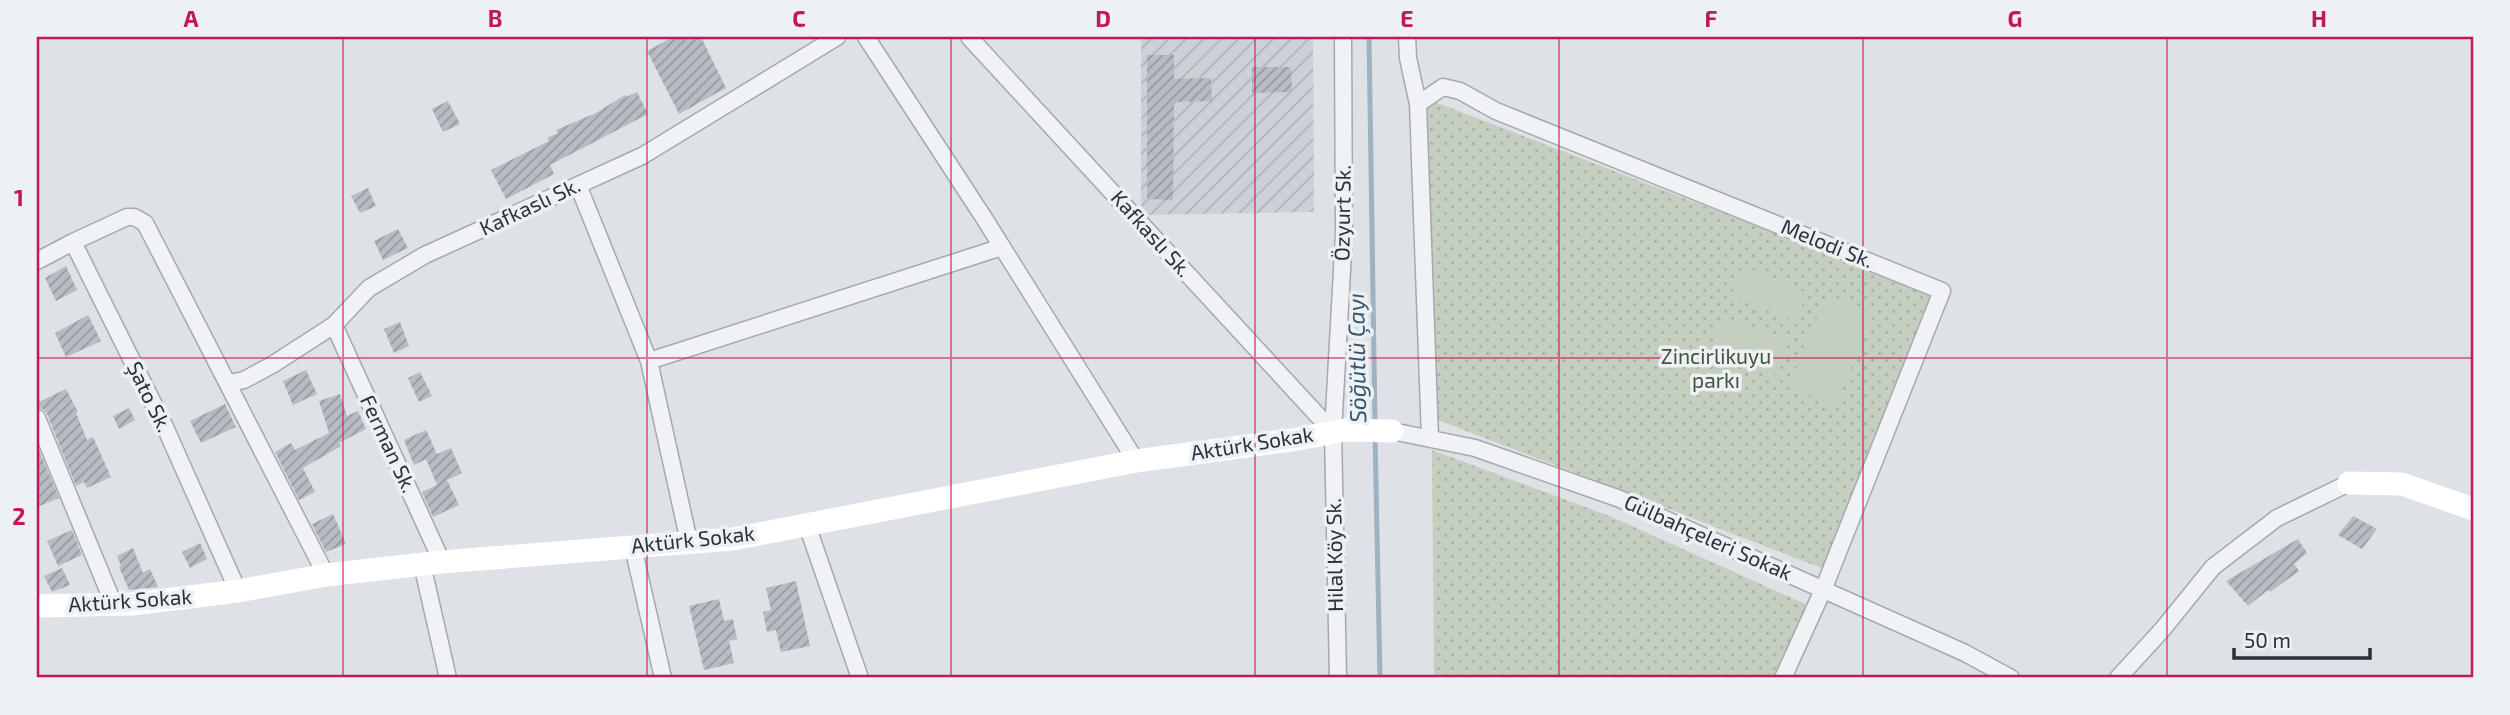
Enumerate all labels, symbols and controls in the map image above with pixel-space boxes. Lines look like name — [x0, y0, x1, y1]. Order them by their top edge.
text: A — [183, 4, 199, 32]
text: B — [488, 4, 502, 32]
text: C — [792, 4, 806, 32]
text: D — [1095, 4, 1111, 32]
text: E — [1400, 4, 1414, 32]
text: F — [1705, 4, 1718, 32]
text: G — [2008, 4, 2022, 32]
text: H — [2311, 4, 2327, 32]
street label: Özyurt Sk. — [1328, 165, 1355, 261]
street label: Kafkaslı Sk. — [475, 171, 584, 240]
text: 1 — [14, 183, 24, 211]
street label: Kafkaslı Sk. — [1107, 184, 1198, 282]
street label: Melodi Sk. — [1778, 213, 1877, 272]
water label: Söğütlü Çayı — [1341, 293, 1372, 423]
park label: Zincirlikuyu parkı — [1661, 343, 1771, 392]
street label: Şato Sk. — [121, 357, 178, 436]
street label: Ferman Sk. — [356, 391, 423, 496]
street label: Aktürk Sokak — [1189, 420, 1315, 465]
street label: Gülbahçeleri Sokak — [1620, 488, 1797, 587]
street label: Hilal Köy Sk. — [1320, 498, 1347, 612]
text: 2 — [12, 502, 26, 530]
street label: Aktürk Sokak — [630, 520, 756, 557]
street label: Aktürk Sokak — [67, 583, 193, 616]
scale bar — [2234, 617, 2370, 661]
text: 50 m — [2244, 627, 2291, 652]

